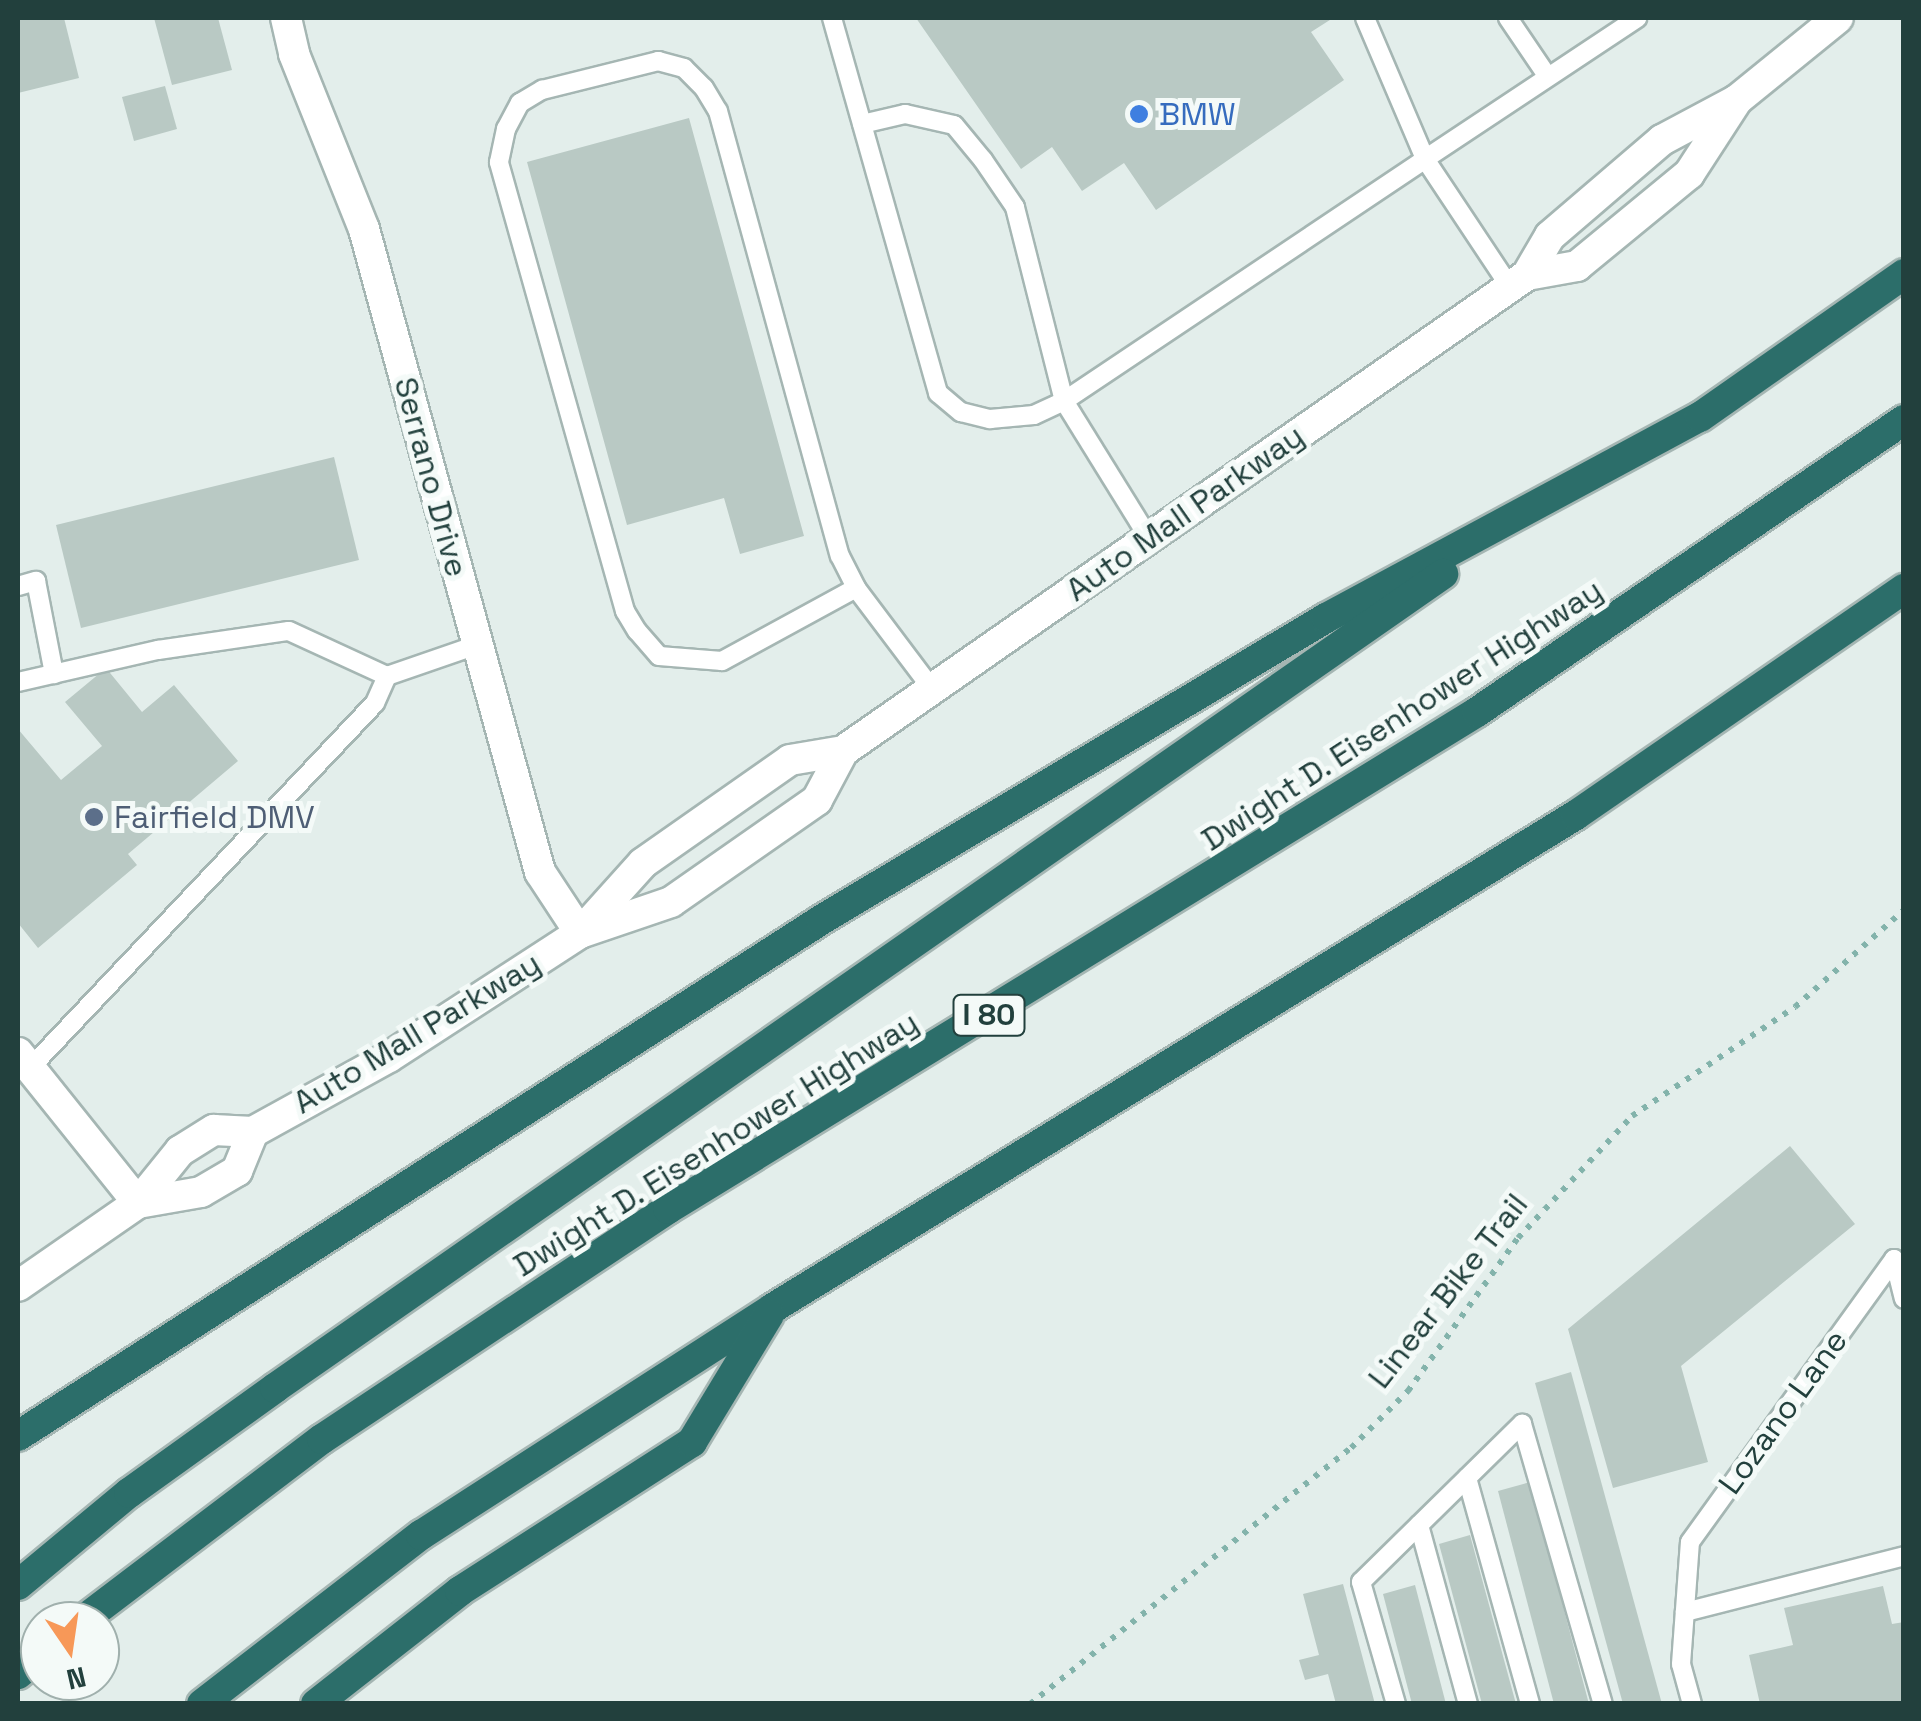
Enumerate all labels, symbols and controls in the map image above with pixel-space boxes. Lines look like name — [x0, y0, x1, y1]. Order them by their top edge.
place label: BMW — [1159, 95, 1236, 133]
marker: BMW — [1128, 103, 1150, 125]
street label: Serrano Drive — [386, 373, 476, 581]
street label: Auto Mall Parkway — [1059, 417, 1311, 609]
street label: Dwight D. Eisenhower Highway — [1194, 571, 1610, 859]
place label: Fairfield DMV — [114, 798, 315, 836]
marker: Fairfield DMV — [83, 806, 105, 828]
street label: Auto Mall Parkway — [287, 944, 547, 1122]
road number: I 80 — [952, 990, 1026, 1040]
street label: Dwight D. Eisenhower Highway — [506, 1003, 926, 1285]
street label: Linear Bike Trail — [1360, 1186, 1536, 1396]
street label: Lozano Lane — [1711, 1322, 1855, 1502]
north arrow — [20, 1601, 120, 1701]
text: N — [63, 1659, 89, 1698]

